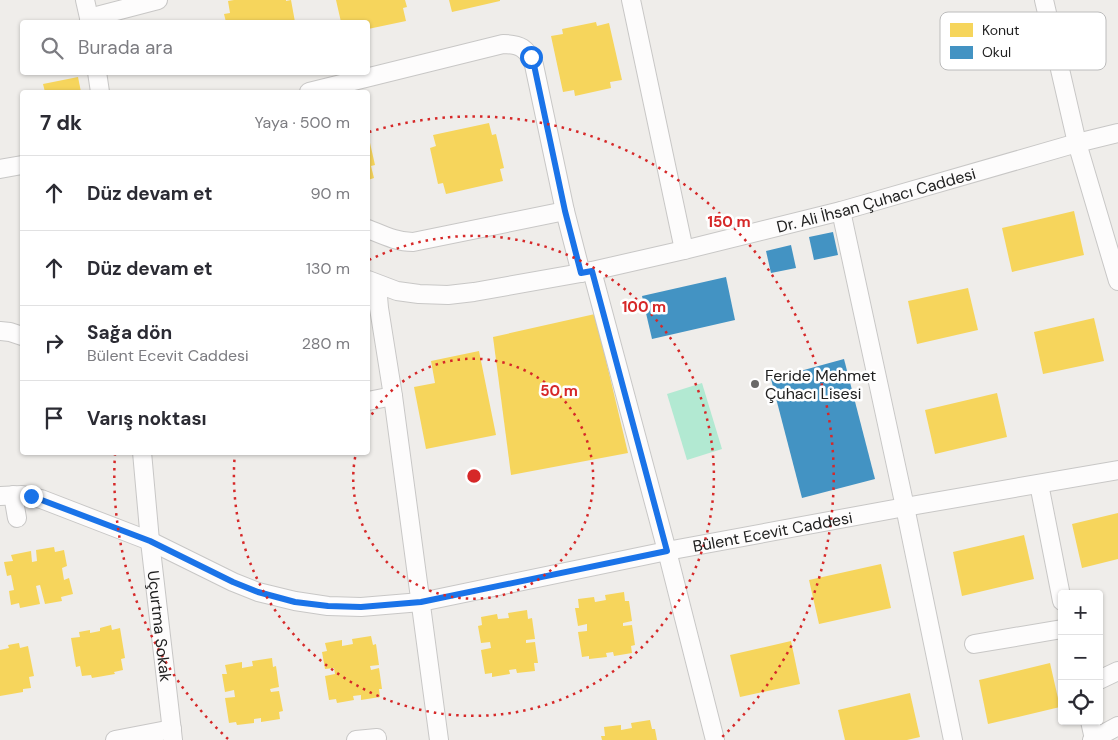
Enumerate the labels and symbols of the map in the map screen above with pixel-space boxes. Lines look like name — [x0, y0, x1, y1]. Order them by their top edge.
legend — [940, 12, 1106, 70]
text: Konut — [982, 21, 1020, 39]
text: Okul — [982, 43, 1011, 61]
route start — [520, 46, 543, 69]
street label: Dr. Ali İhsan Çuhacı Caddesi — [774, 163, 978, 238]
text: 150 m — [708, 212, 751, 232]
text: 100 m — [622, 297, 666, 317]
place label: Feride Mehmet Çuhacı Lisesi — [765, 365, 876, 404]
marker: Feride Mehmet Çuhacı Lisesi — [749, 378, 761, 390]
text: 50 m — [540, 381, 578, 401]
centre of rings — [465, 467, 483, 485]
route end — [20, 485, 43, 508]
street label: Bülent Ecevit Caddesi — [691, 507, 854, 557]
street label: Uçurtma Sokak — [142, 569, 176, 683]

